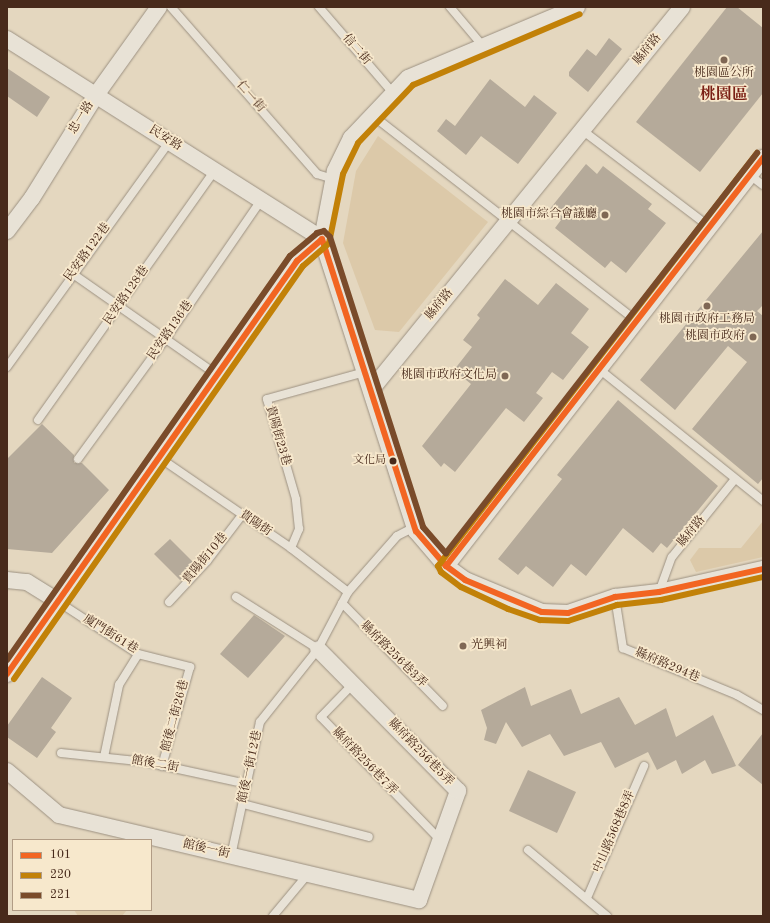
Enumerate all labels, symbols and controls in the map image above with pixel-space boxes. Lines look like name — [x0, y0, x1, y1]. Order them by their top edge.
street label: 縣府路 — [631, 31, 665, 69]
street label: 信二街 — [339, 32, 373, 68]
marker: 桃園區公所 — [719, 55, 729, 65]
place label: 桃園區公所 — [694, 67, 754, 81]
street label: 仁一街 — [233, 79, 267, 115]
district label: 桃園區 — [700, 85, 748, 105]
street label: 忠一路 — [66, 99, 98, 137]
street label: 民安路 — [146, 123, 184, 155]
place label: 桃園市綜合會議廳 — [501, 208, 597, 222]
marker: 桃園市綜合會議廳 — [600, 210, 610, 220]
street label: 民安路122巷 — [62, 221, 114, 285]
street label: 民安路128巷 — [101, 264, 153, 328]
street label: 縣府路 — [423, 286, 457, 324]
street label: 民安路136巷 — [145, 299, 197, 363]
marker: 桃園市政府工務局 — [702, 301, 712, 311]
place label: 桃園市政府工務局 — [659, 313, 755, 327]
place label: 桃園市政府 — [685, 330, 745, 344]
marker: 桃園市政府 — [748, 332, 758, 342]
place label: 桃園市政府文化局 — [401, 369, 497, 383]
marker: 桃園市政府文化局 — [500, 371, 510, 381]
street label: 貴陽街23巷 — [262, 404, 292, 468]
place label: 文化局 — [353, 454, 386, 468]
marker: 文化局 — [388, 456, 398, 466]
street label: 貴陽街 — [236, 508, 274, 540]
street label: 縣府路 — [675, 513, 709, 551]
street label: 貴陽街10巷 — [181, 531, 231, 587]
street label: 廈門街61巷 — [80, 612, 140, 658]
street label: 縣府路256巷3弄 — [357, 619, 429, 691]
place label: 光興祠 — [471, 639, 507, 653]
marker: 光興祠 — [458, 641, 468, 651]
street label: 縣府路294巷 — [632, 646, 702, 686]
street label: 館後二街26巷 — [159, 678, 193, 754]
street label: 縣府路256巷5弄 — [384, 716, 456, 790]
street label: 縣府路256巷7弄 — [328, 725, 400, 799]
street label: 館後一街12巷 — [236, 729, 266, 805]
street label: 館後二街 — [130, 754, 180, 776]
street label: 中山路568巷8弄 — [591, 789, 639, 875]
street label: 館後一街 — [181, 838, 231, 862]
legend — [12, 839, 152, 911]
text: 101 — [50, 849, 71, 861]
text: 220 — [50, 869, 71, 881]
text: 221 — [50, 889, 71, 901]

